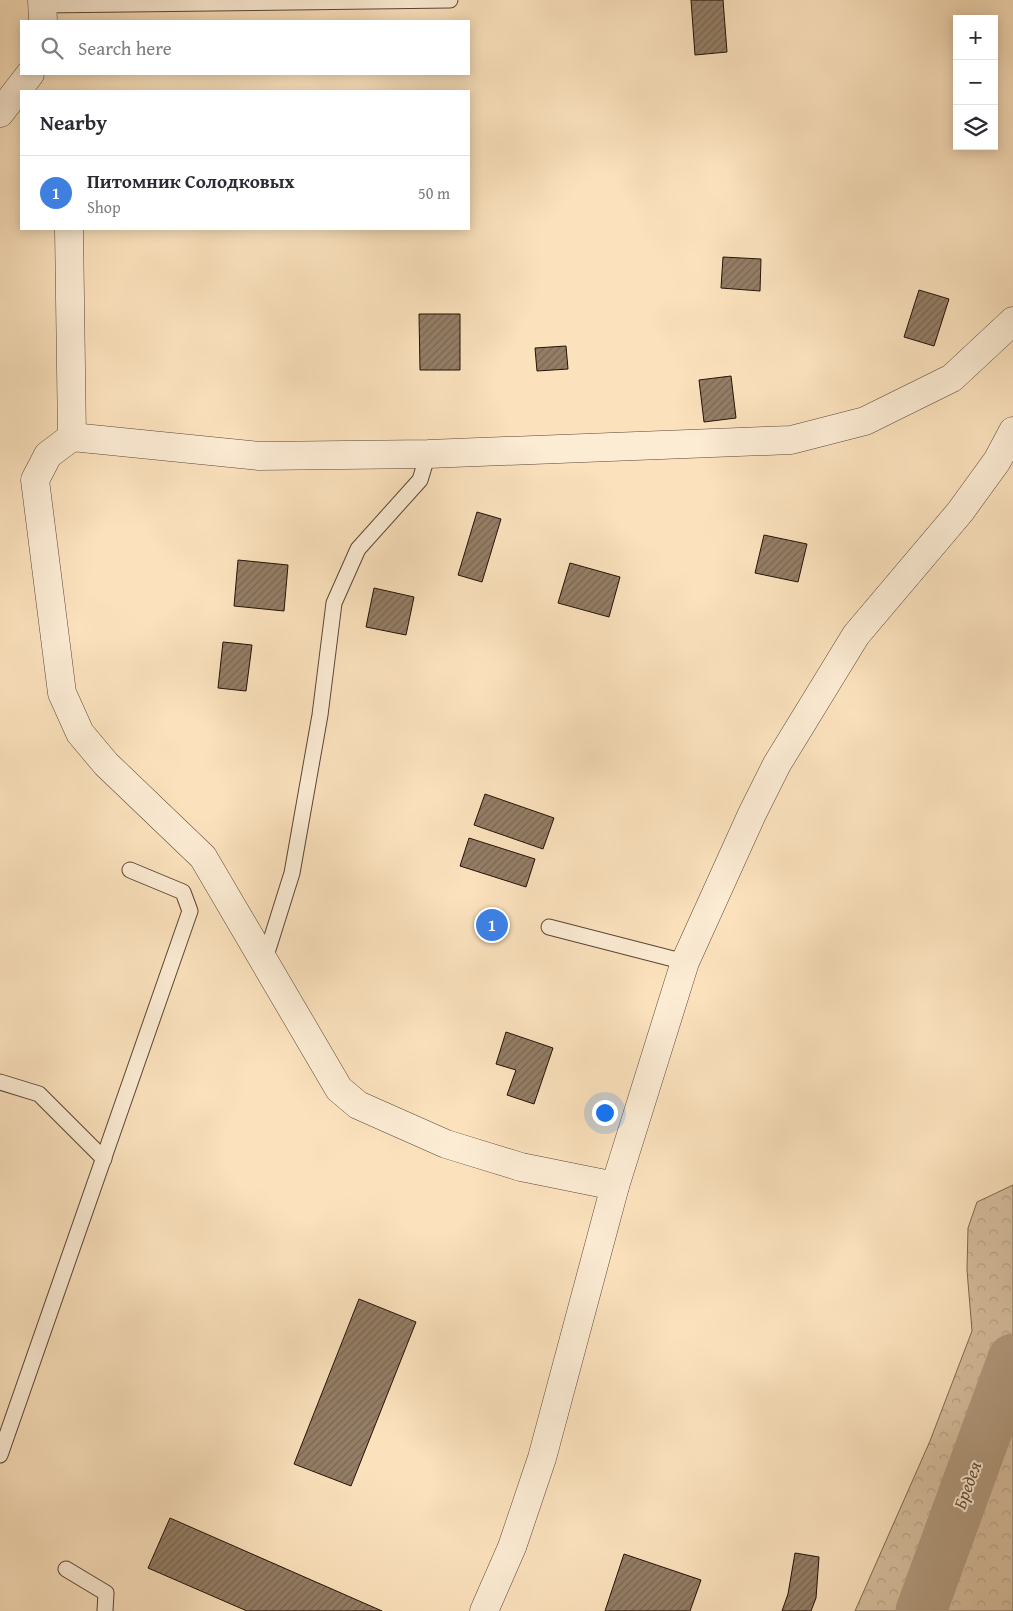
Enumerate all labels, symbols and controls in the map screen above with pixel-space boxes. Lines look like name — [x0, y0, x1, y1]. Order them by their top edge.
map controls — [953, 15, 998, 150]
button: + — [953, 15, 998, 60]
search box — [20, 20, 470, 75]
icon: search — [38, 34, 66, 62]
text: Search here — [78, 34, 172, 62]
button: − — [953, 60, 998, 105]
button: layers — [953, 105, 998, 150]
text: Nearby — [40, 107, 107, 138]
text: Питомник Солодковых — [87, 167, 294, 195]
text: 1 — [52, 181, 60, 205]
text: 50 m — [418, 181, 450, 205]
text: Shop — [87, 195, 121, 219]
pin: 1 — [476, 906, 508, 944]
your location — [592, 1100, 618, 1126]
water label: Бредея — [946, 1457, 988, 1513]

